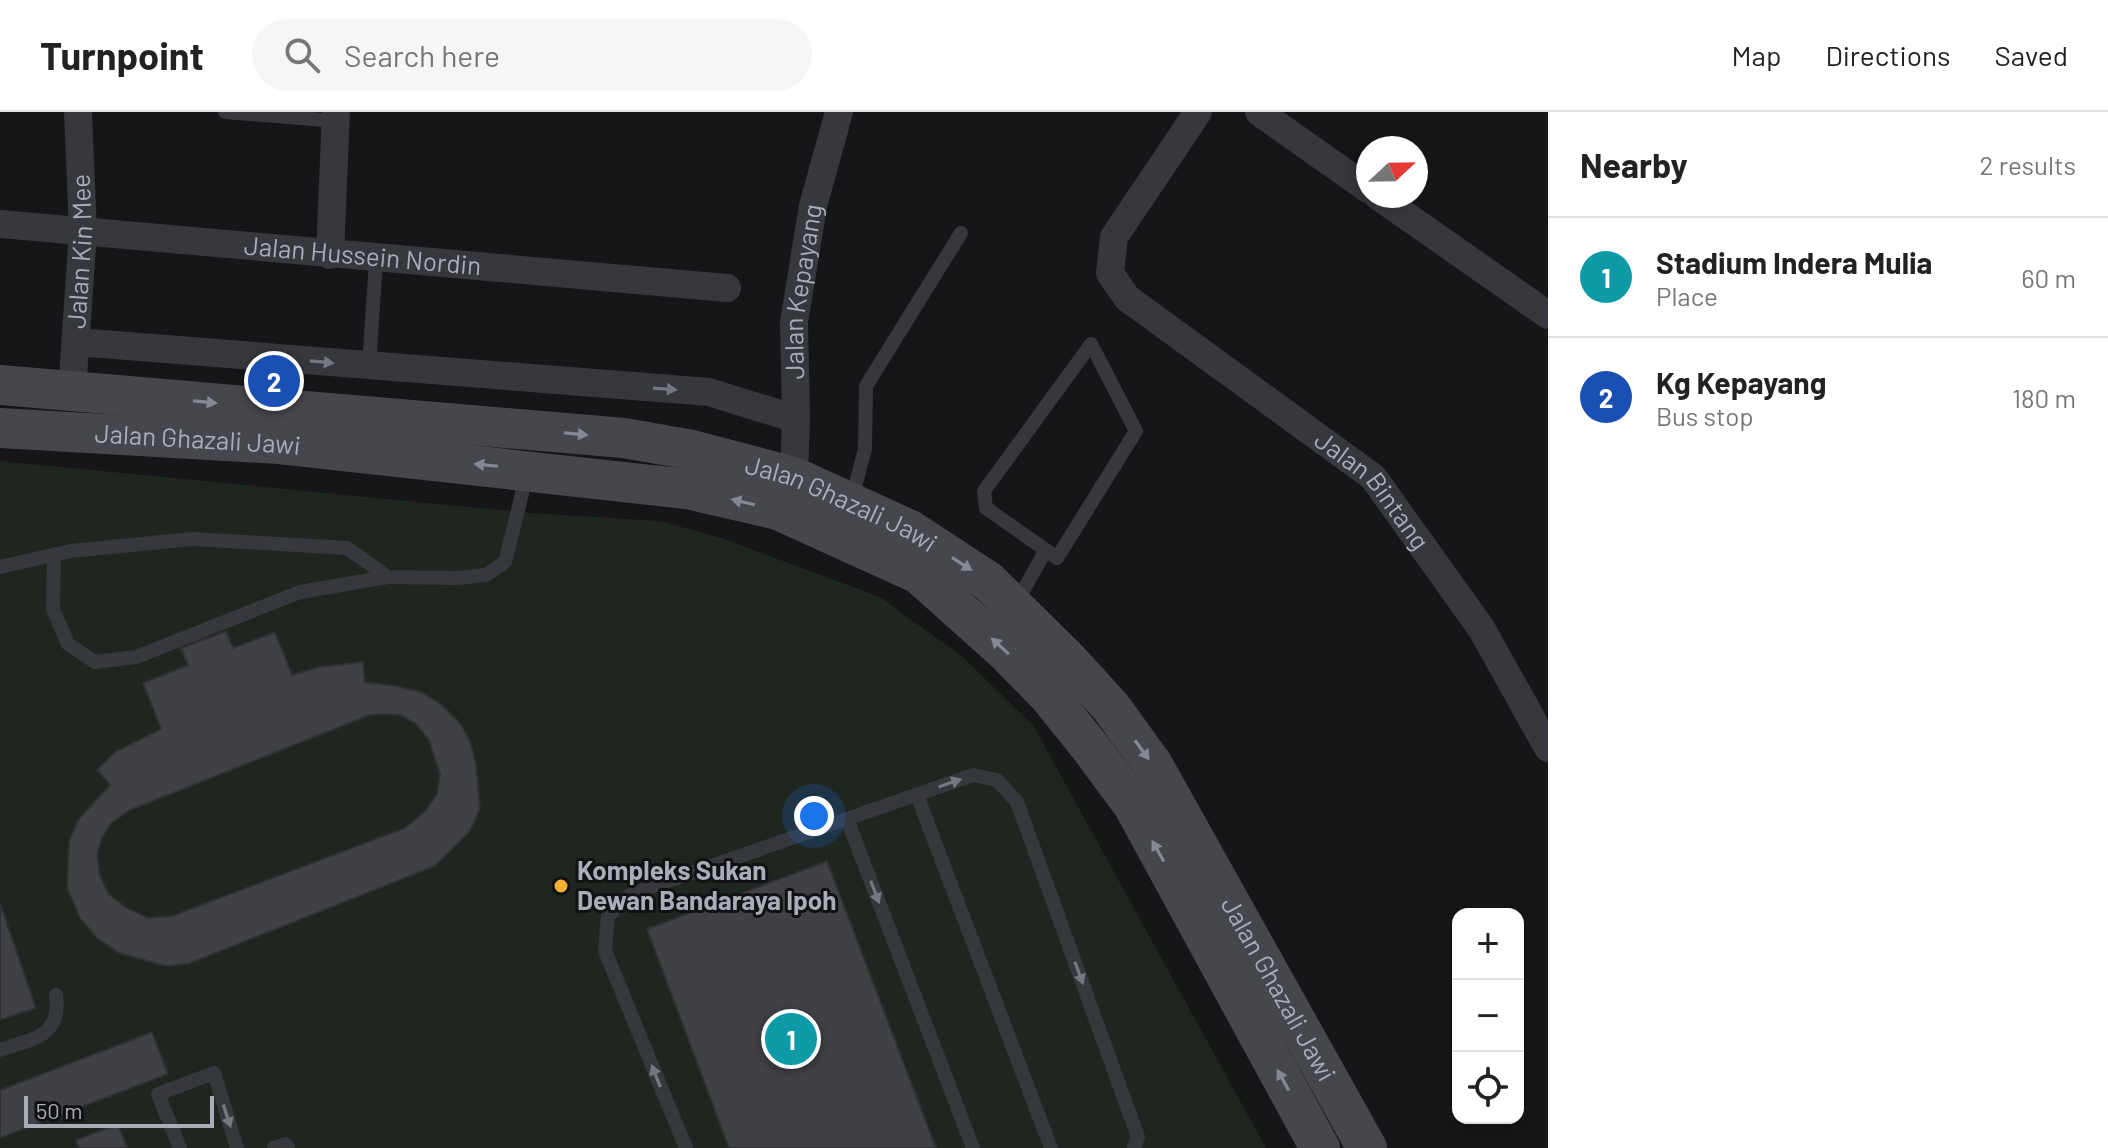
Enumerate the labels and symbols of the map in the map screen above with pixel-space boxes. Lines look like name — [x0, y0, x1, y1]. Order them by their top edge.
north arrow — [1356, 136, 1428, 208]
street label: Jalan Kin Mee — [59, 173, 97, 330]
street label: Jalan Kepayang — [777, 202, 827, 380]
street label: Jalan Hussein Nordin — [243, 229, 483, 280]
pin: 2 — [248, 351, 300, 411]
one-way arrow — [310, 356, 335, 369]
one-way arrow — [653, 382, 678, 395]
one-way arrow — [193, 396, 218, 409]
street label: Jalan Ghazali Jawi — [94, 416, 302, 460]
street label: Jalan Bintang — [1309, 423, 1437, 555]
one-way arrow — [564, 428, 589, 441]
street label: Jalan Ghazali Jawi — [742, 448, 943, 557]
one-way arrow — [473, 458, 498, 471]
one-way arrow — [731, 495, 756, 508]
one-way arrow — [951, 556, 973, 570]
one-way arrow — [991, 638, 1010, 656]
one-way arrow — [1133, 739, 1149, 760]
one-way arrow — [939, 777, 963, 789]
your location — [794, 796, 834, 836]
one-way arrow — [1151, 840, 1165, 863]
place label: Kompleks Sukan Dewan Bandaraya Ipoh — [577, 854, 836, 915]
marker: Kompleks Sukan Dewan Bandaraya Ipoh — [552, 877, 570, 895]
one-way arrow — [869, 880, 882, 904]
street label: Jalan Ghazali Jawi — [1216, 891, 1343, 1086]
one-way arrow — [1073, 961, 1086, 985]
pin: 1 — [765, 1009, 817, 1069]
one-way arrow — [650, 1064, 663, 1088]
one-way arrow — [1276, 1068, 1289, 1091]
scale bar — [24, 1092, 214, 1128]
one-way arrow — [221, 1104, 234, 1128]

